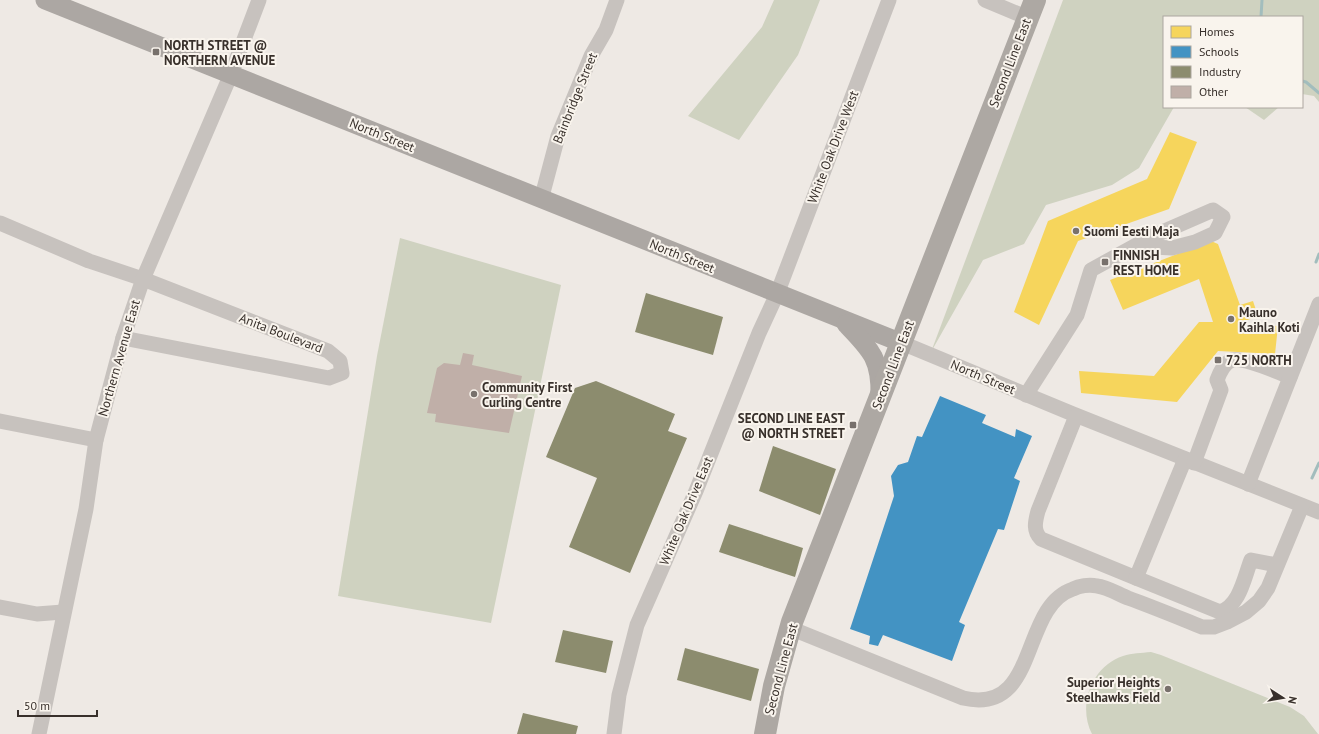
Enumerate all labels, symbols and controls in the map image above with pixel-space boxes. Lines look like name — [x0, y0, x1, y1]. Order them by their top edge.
street label: Second Line East — [985, 15, 1035, 110]
legend — [1163, 16, 1303, 108]
text: Homes — [1199, 24, 1234, 39]
place label: NORTH STREET @ NORTHERN AVENUE — [164, 37, 275, 69]
text: Schools — [1199, 44, 1239, 59]
marker: NORTH STREET @ NORTHERN AVENUE — [151, 47, 161, 57]
street label: Bainbridge Street — [549, 49, 601, 146]
text: Industry — [1199, 64, 1241, 79]
text: Other — [1199, 84, 1228, 99]
street label: White Oak Drive West — [804, 88, 863, 206]
street label: North Street — [347, 114, 418, 156]
place label: Suomi Eesti Maja — [1084, 223, 1179, 240]
marker: Suomi Eesti Maja — [1071, 226, 1081, 236]
street label: North Street — [647, 235, 718, 277]
place label: FINNISH REST HOME — [1113, 247, 1179, 279]
marker: FINNISH REST HOME — [1100, 257, 1110, 267]
street label: Northern Avenue East — [94, 297, 144, 418]
place label: Mauno Kaihla Koti — [1239, 304, 1300, 336]
street label: Anita Boulevard — [237, 309, 325, 357]
marker: Mauno Kaihla Koti — [1226, 314, 1236, 324]
street label: Second Line East — [868, 317, 918, 412]
place label: 725 NORTH — [1226, 352, 1292, 369]
marker: 725 NORTH — [1213, 355, 1223, 365]
street label: North Street — [948, 356, 1018, 398]
place label: Community First Curling Centre — [482, 379, 573, 411]
marker: Community First Curling Centre — [469, 389, 479, 399]
place label: SECOND LINE EAST @ NORTH STREET — [738, 410, 846, 442]
marker: SECOND LINE EAST @ NORTH STREET — [848, 420, 858, 430]
street label: White Oak Drive East — [655, 454, 717, 568]
street label: Second Line East — [761, 621, 802, 717]
place label: Superior Heights Steelhawks Field — [1066, 674, 1161, 706]
north arrow — [1263, 678, 1303, 718]
marker: Superior Heights Steelhawks Field — [1163, 684, 1173, 694]
scale bar — [18, 692, 97, 718]
text: N — [1285, 695, 1300, 705]
text: 50 m — [24, 698, 50, 713]

